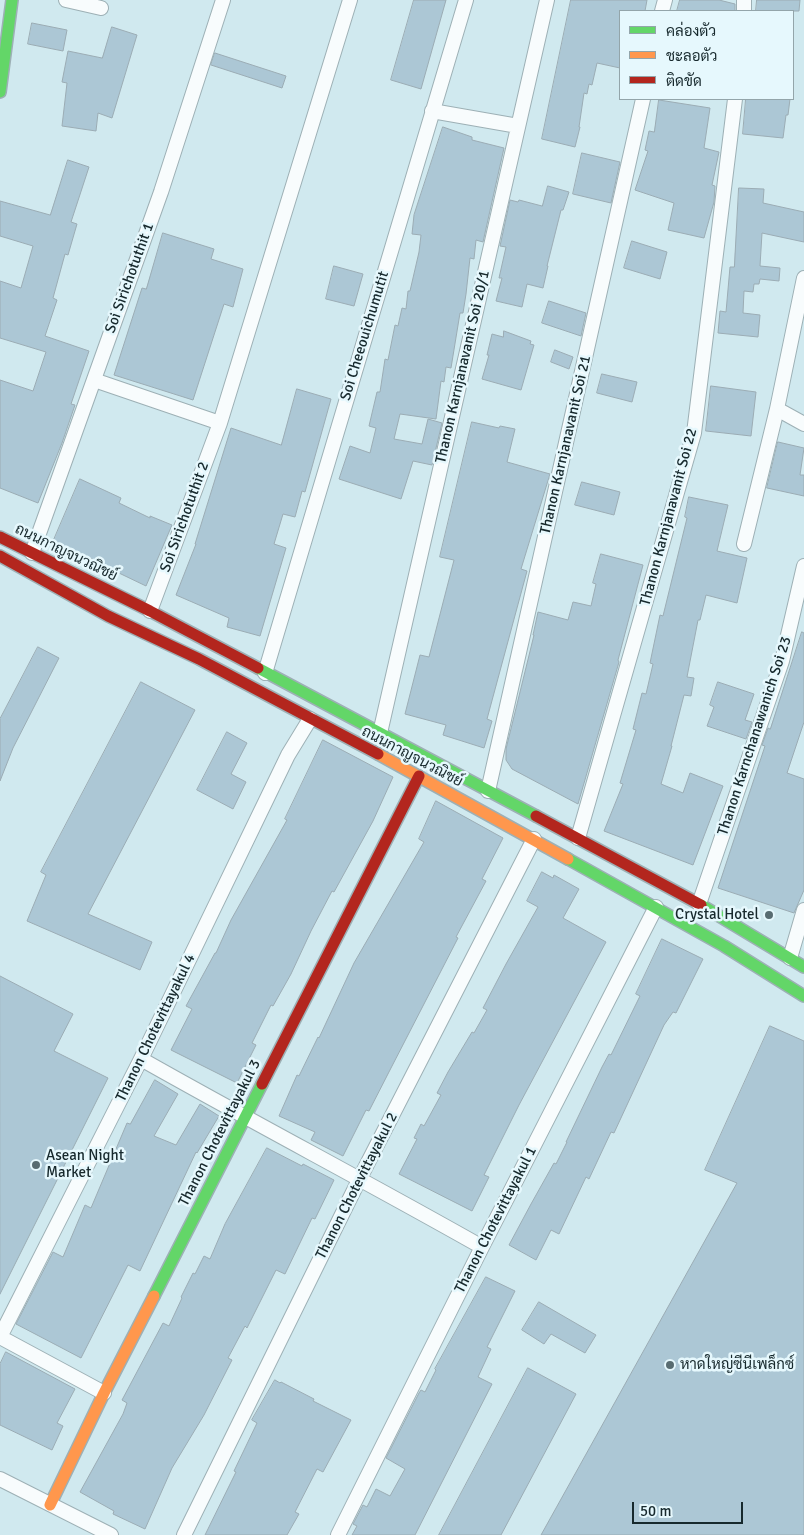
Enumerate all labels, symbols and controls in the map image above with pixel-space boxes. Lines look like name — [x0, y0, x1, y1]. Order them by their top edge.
legend — [619, 10, 794, 100]
text: คล่องตัว — [666, 22, 716, 40]
text: ชะลอตัว — [666, 47, 717, 65]
text: ติดขัด — [666, 72, 702, 90]
street label: Soi Sirichotuthit 1 — [102, 220, 158, 336]
street label: Soi Cheeouichumutit — [337, 269, 393, 403]
street label: Thanon Karnjanavanit Soi 20/1 — [432, 269, 494, 465]
street label: Thanon Karnjanavanit Soi 21 — [537, 354, 595, 536]
street label: Thanon Karnjanavanit Soi 22 — [637, 426, 701, 608]
street label: Soi Sirichotuthit 2 — [157, 459, 213, 575]
street label: ถนนกาญจนวณิชย์ — [12, 520, 120, 586]
street label: Thanon Karnchanawanich Soi 23 — [714, 634, 796, 838]
street label: ถนนกาญจนวณิชย์ — [358, 723, 466, 791]
place label: Crystal Hotel — [675, 906, 759, 924]
marker: Crystal Hotel — [763, 909, 775, 921]
street label: Thanon Chotevittayakul 4 — [112, 951, 200, 1105]
street label: Thanon Chotevittayakul 3 — [175, 1057, 265, 1209]
street label: Thanon Chotevittayakul 2 — [312, 1110, 402, 1262]
street label: Thanon Chotevittayakul 1 — [451, 1144, 541, 1296]
place label: Asean Night Market — [46, 1147, 124, 1182]
marker: Asean Night Market — [30, 1159, 42, 1171]
place label: หาดใหญ่ซีนีเพล็กซ์ — [680, 1356, 794, 1374]
marker: หาดใหญ่ซีนีเพล็กซ์ — [664, 1359, 676, 1371]
scale bar — [634, 1492, 745, 1524]
text: 50 m — [640, 1502, 671, 1520]

